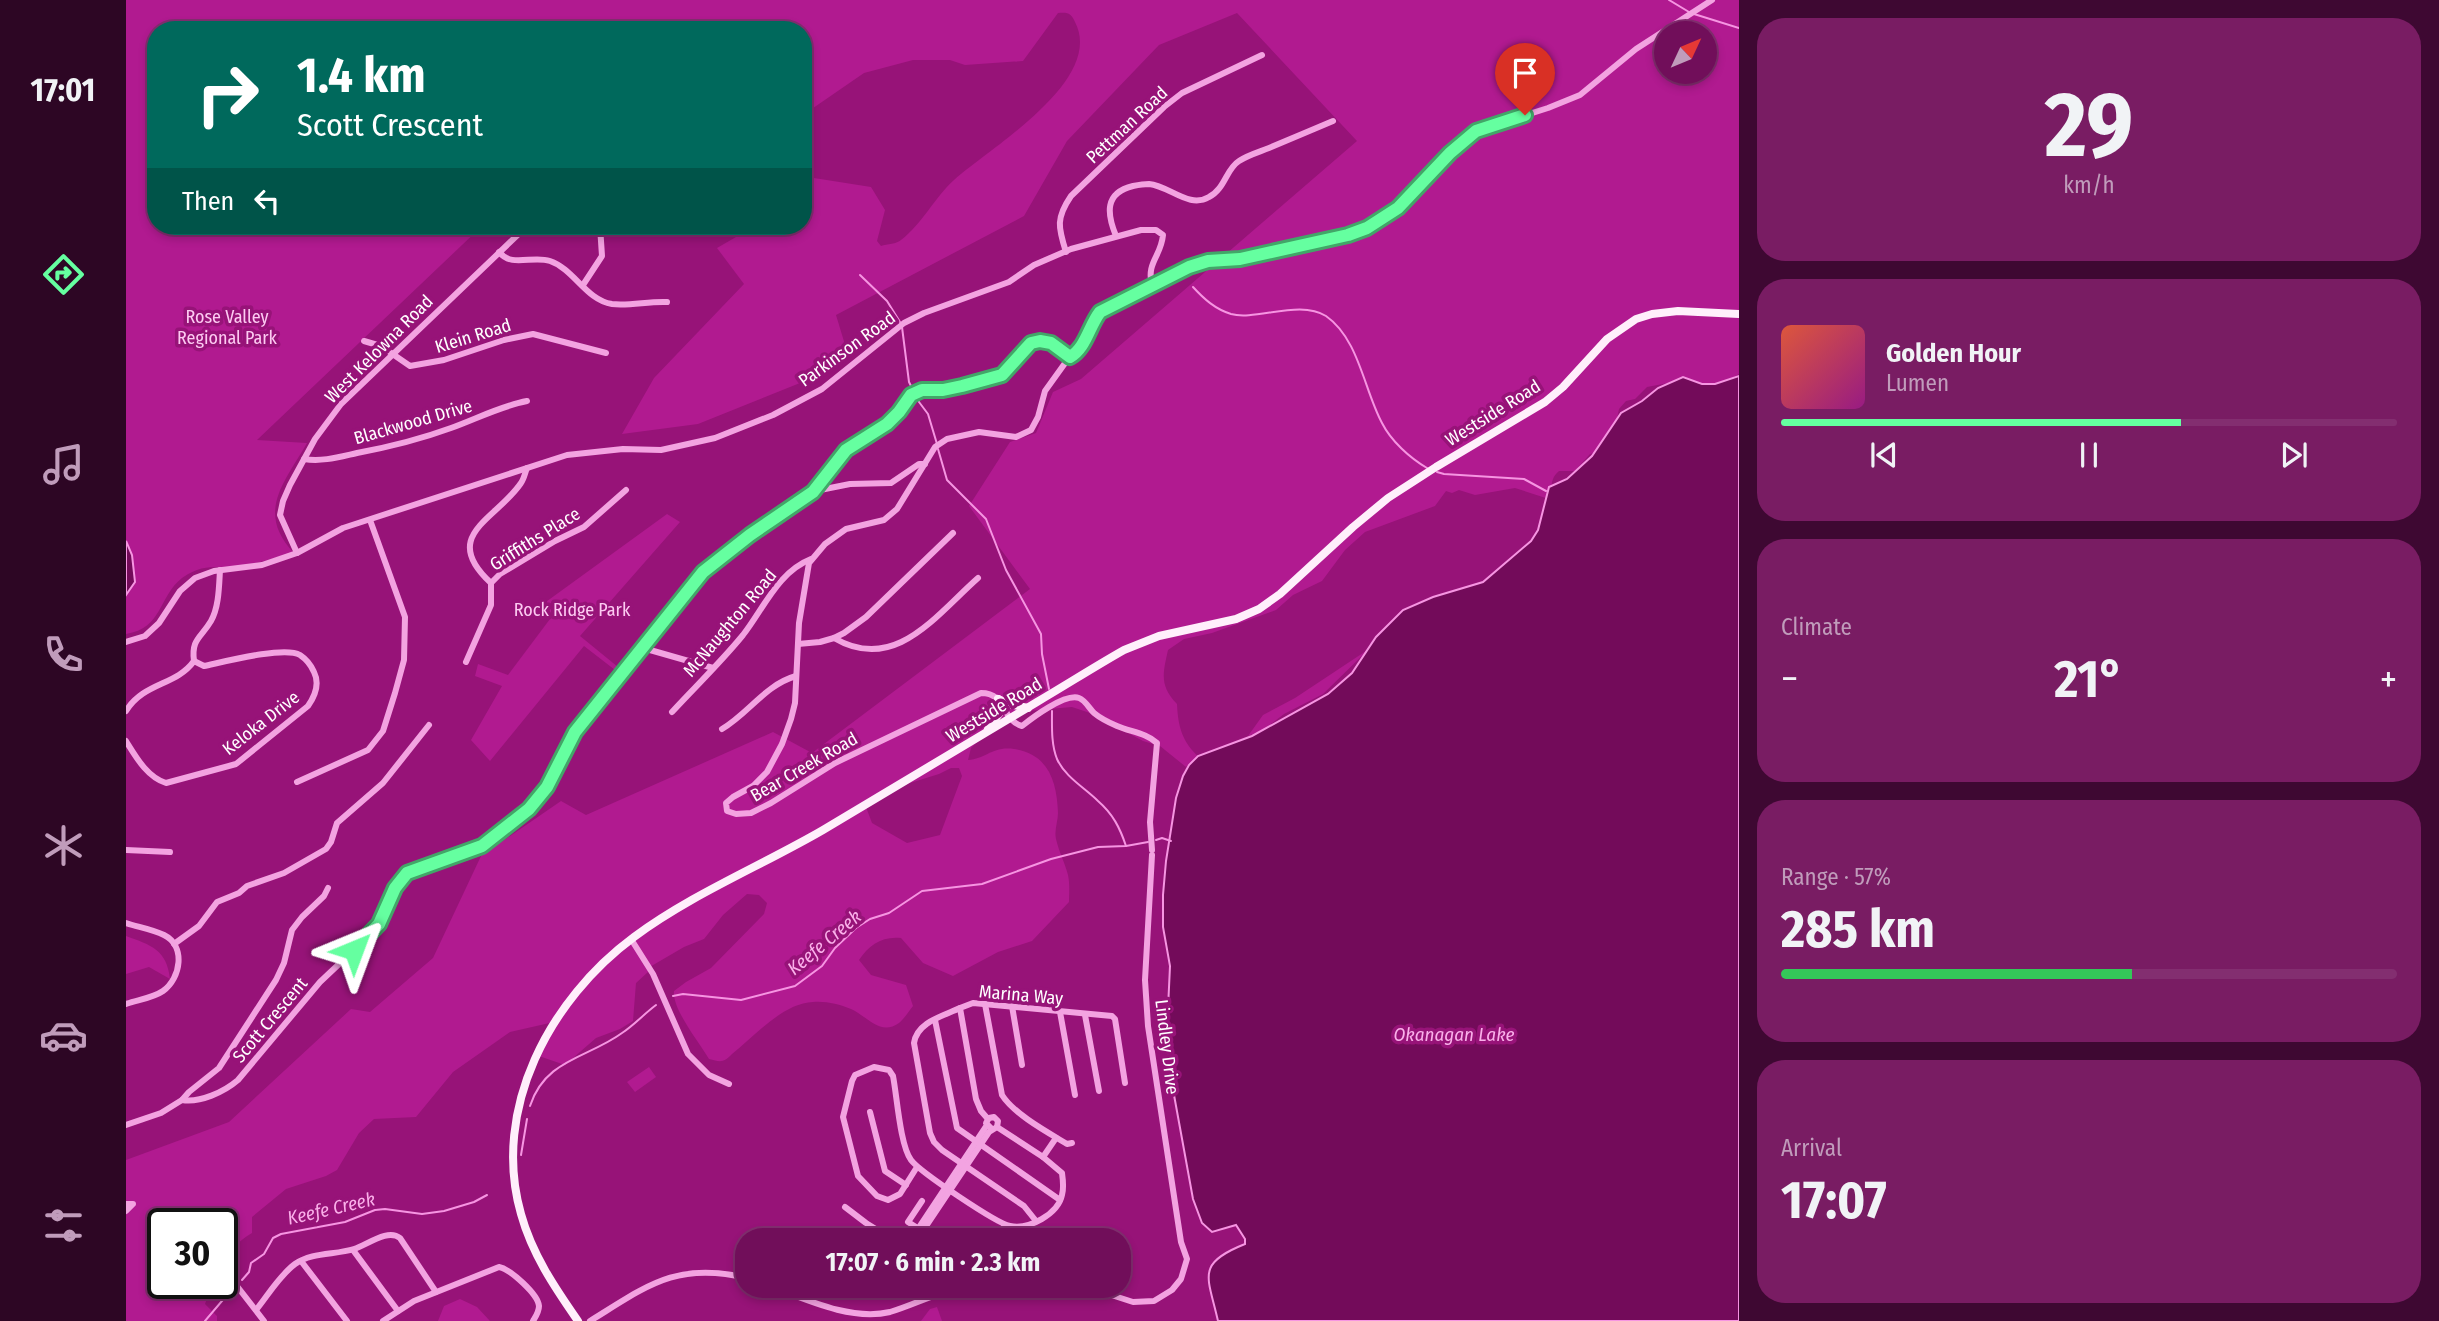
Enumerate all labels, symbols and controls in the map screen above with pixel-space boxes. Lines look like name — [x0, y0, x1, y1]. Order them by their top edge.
north arrow — [1654, 21, 1717, 84]
map controls — [1654, 21, 1717, 84]
pin — [1495, 43, 1555, 115]
text: 1.4 km — [297, 46, 426, 105]
icon: right — [182, 49, 273, 140]
icon: arrive — [1506, 54, 1544, 92]
text: 17:01 — [31, 71, 95, 109]
text: 29 — [2045, 71, 2133, 180]
street label: Pettman Road — [1082, 82, 1172, 168]
text: Scott Crescent — [297, 106, 483, 144]
text: km/h — [2063, 171, 2115, 199]
icon: left — [248, 182, 286, 220]
text: Then — [182, 186, 234, 217]
icon: directions — [39, 250, 88, 299]
street label: West Kelowna Road — [320, 290, 438, 408]
park label: Rose Valley Regional Park — [177, 306, 278, 349]
street label: Parkinson Road — [794, 307, 900, 391]
street label: Klein Road — [432, 314, 514, 358]
text: Golden Hour — [1886, 338, 2021, 369]
text: Lumen — [1886, 369, 1949, 397]
street label: Westside Road — [1441, 375, 1545, 451]
street label: Blackwood Drive — [351, 395, 475, 449]
icon: previous — [1865, 436, 1903, 474]
icon: pause — [2070, 436, 2108, 474]
icon: next — [2275, 436, 2313, 474]
icon: music — [39, 440, 88, 489]
street label: Griffiths Place — [486, 503, 584, 575]
street label: McNaughton Road — [679, 565, 781, 681]
park label: Rock Ridge Park — [514, 599, 631, 621]
text: Climate — [1781, 613, 1852, 641]
icon: phone — [39, 630, 88, 679]
text: 21° — [2054, 648, 2124, 711]
text: − — [1781, 656, 1798, 702]
text: + — [2380, 656, 2397, 702]
street label: Westside Road — [942, 673, 1046, 747]
street label: Keloka Drive — [218, 686, 304, 760]
street label: Bear Creek Road — [746, 727, 862, 807]
icon: climate — [39, 821, 88, 870]
text: Range · 57% — [1781, 863, 1891, 891]
text: 285 km — [1781, 898, 1935, 961]
water label: Keefe Creek — [783, 905, 866, 980]
position arrow — [317, 913, 391, 987]
street label: Scott Crescent — [228, 973, 312, 1067]
street label: Marina Way — [978, 980, 1064, 1010]
street label: Lindley Drive — [1150, 998, 1184, 1096]
icon: car — [39, 1011, 88, 1060]
water label: Okanagan Lake — [1393, 1023, 1515, 1046]
text: Arrival — [1781, 1134, 1842, 1162]
text: 17:07 — [1781, 1169, 1887, 1232]
water label: Keefe Creek — [285, 1187, 377, 1230]
icon: filters — [39, 1201, 88, 1250]
speed limit sign: 30 — [147, 1208, 238, 1299]
text: 17:07 · 6 min · 2.3 km — [826, 1247, 1040, 1278]

